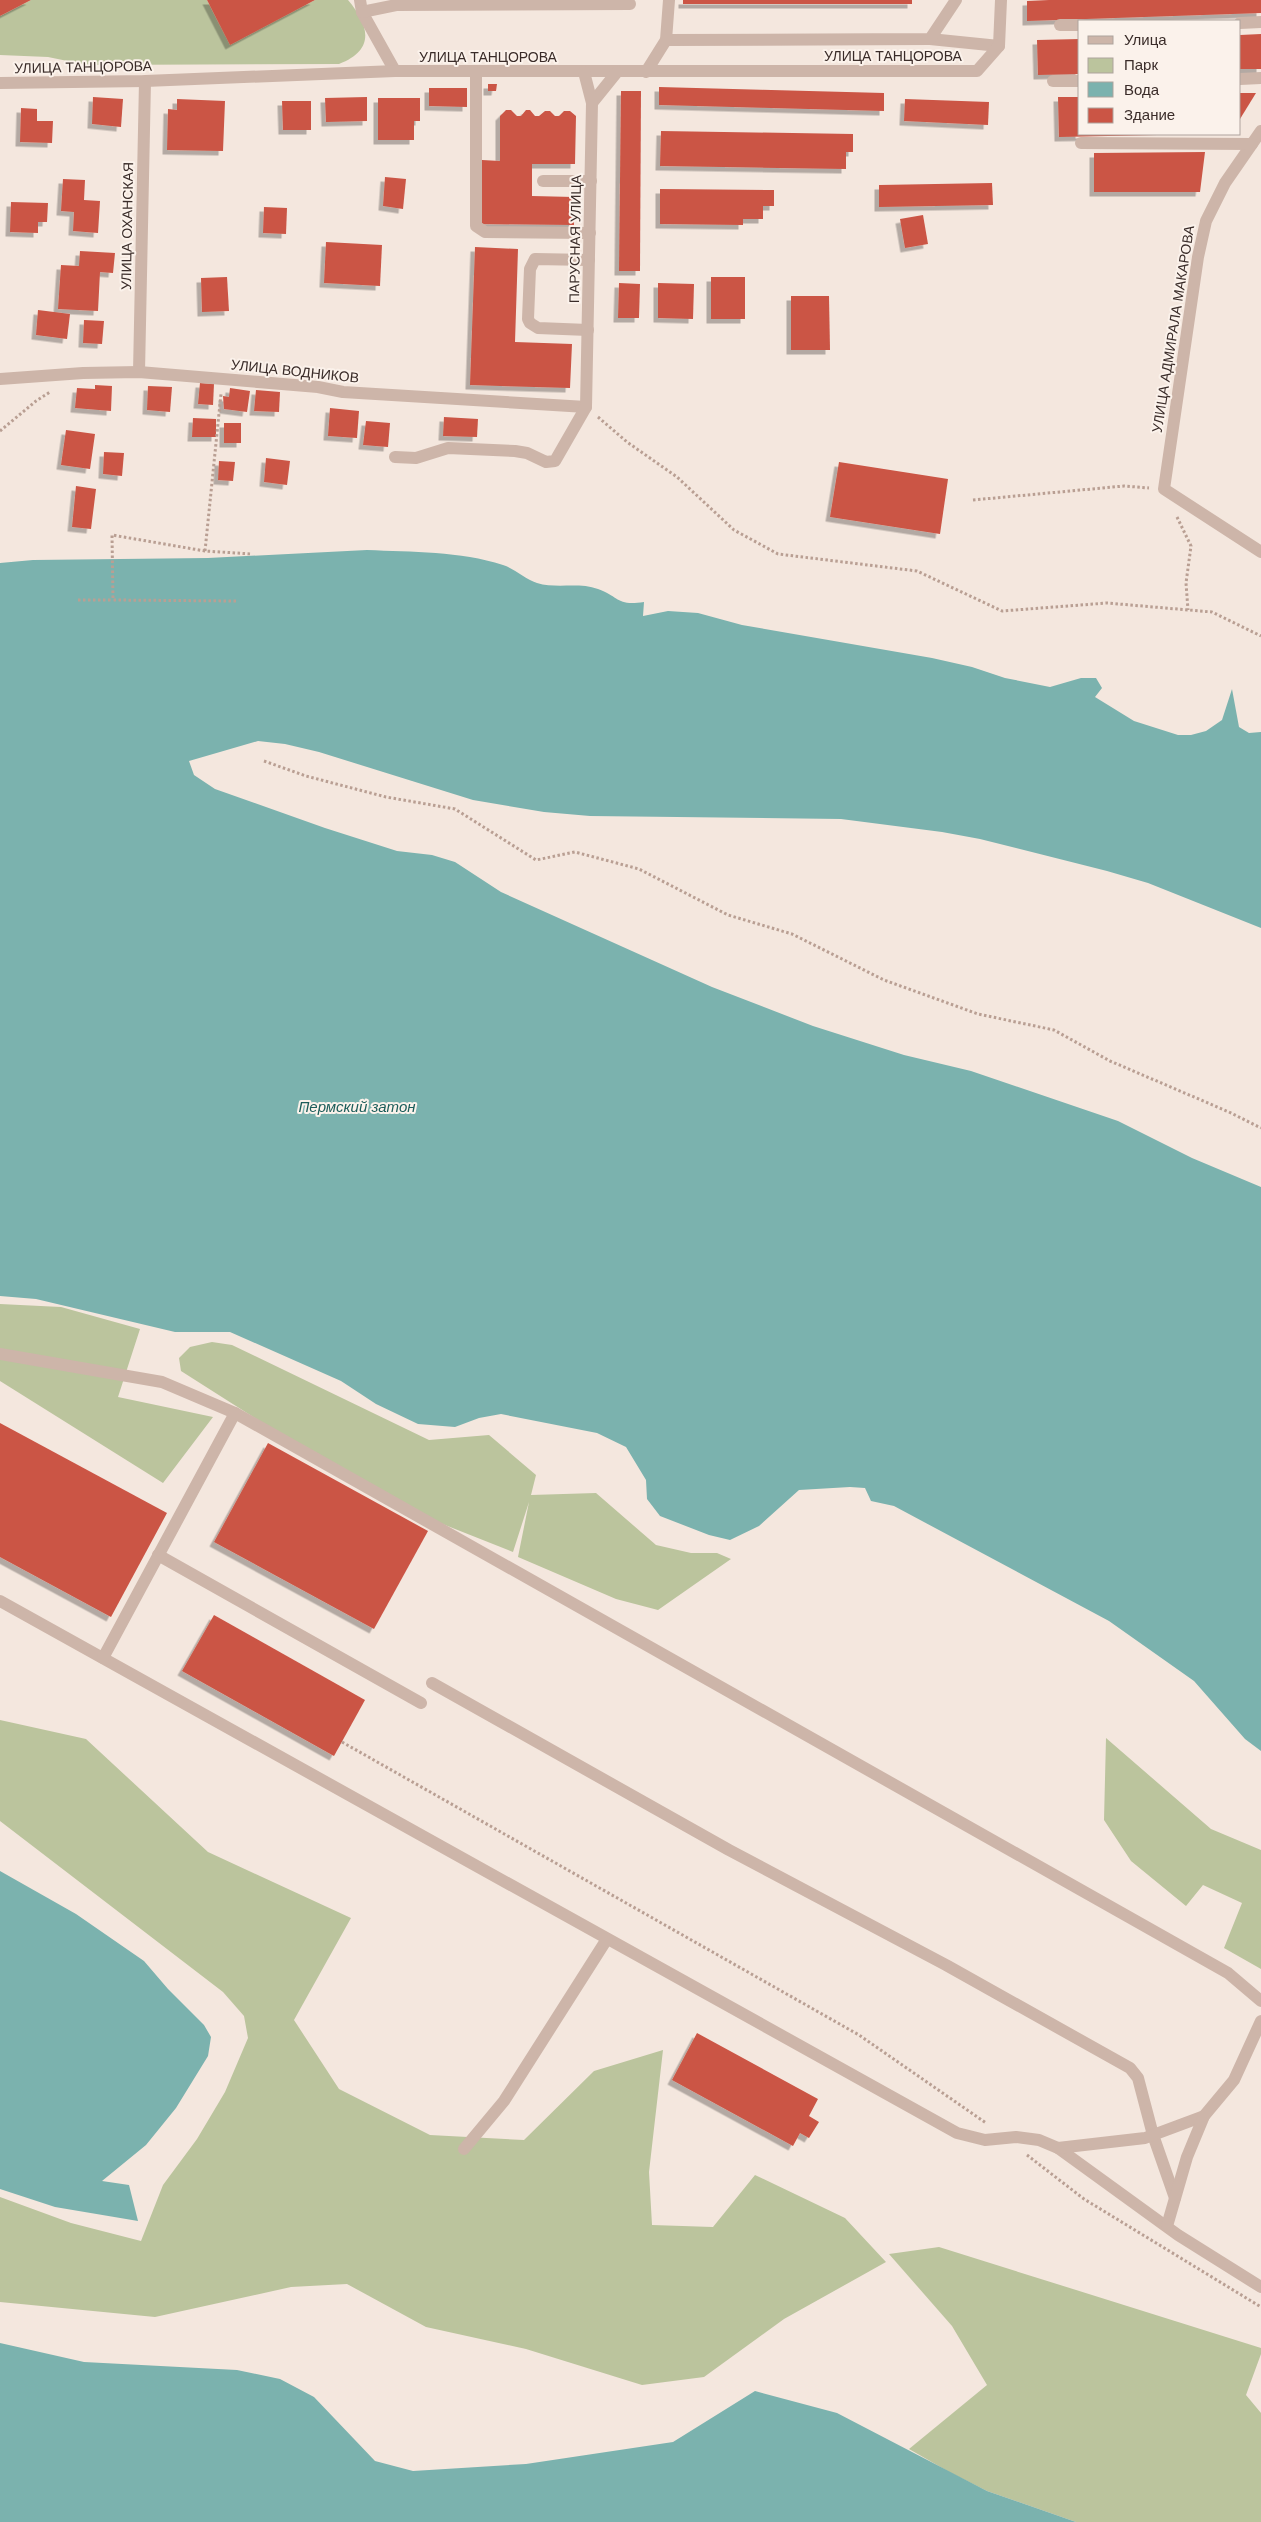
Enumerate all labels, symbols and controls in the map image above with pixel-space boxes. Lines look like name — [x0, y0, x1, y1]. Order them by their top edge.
legend — [1078, 20, 1241, 135]
text: Улица — [1124, 31, 1167, 48]
street label: УЛИЦА ТАНЦОРОВА — [824, 48, 963, 64]
street label: УЛИЦА ТАНЦОРОВА — [419, 49, 558, 65]
text: Парк — [1124, 56, 1158, 73]
street label: УЛИЦА ТАНЦОРОВА — [14, 58, 153, 76]
text: Вода — [1124, 81, 1160, 98]
text: Здание — [1124, 106, 1175, 123]
street label: УЛИЦА ОХАНСКАЯ — [118, 162, 136, 290]
street label: ПАРУСНАЯ УЛИЦА — [566, 174, 584, 303]
street label: УЛИЦА АДМИРАЛА МАКАРОВА — [1149, 224, 1197, 434]
street label: УЛИЦА ВОДНИКОВ — [230, 356, 360, 386]
water label: Пермский затон — [298, 1098, 416, 1115]

